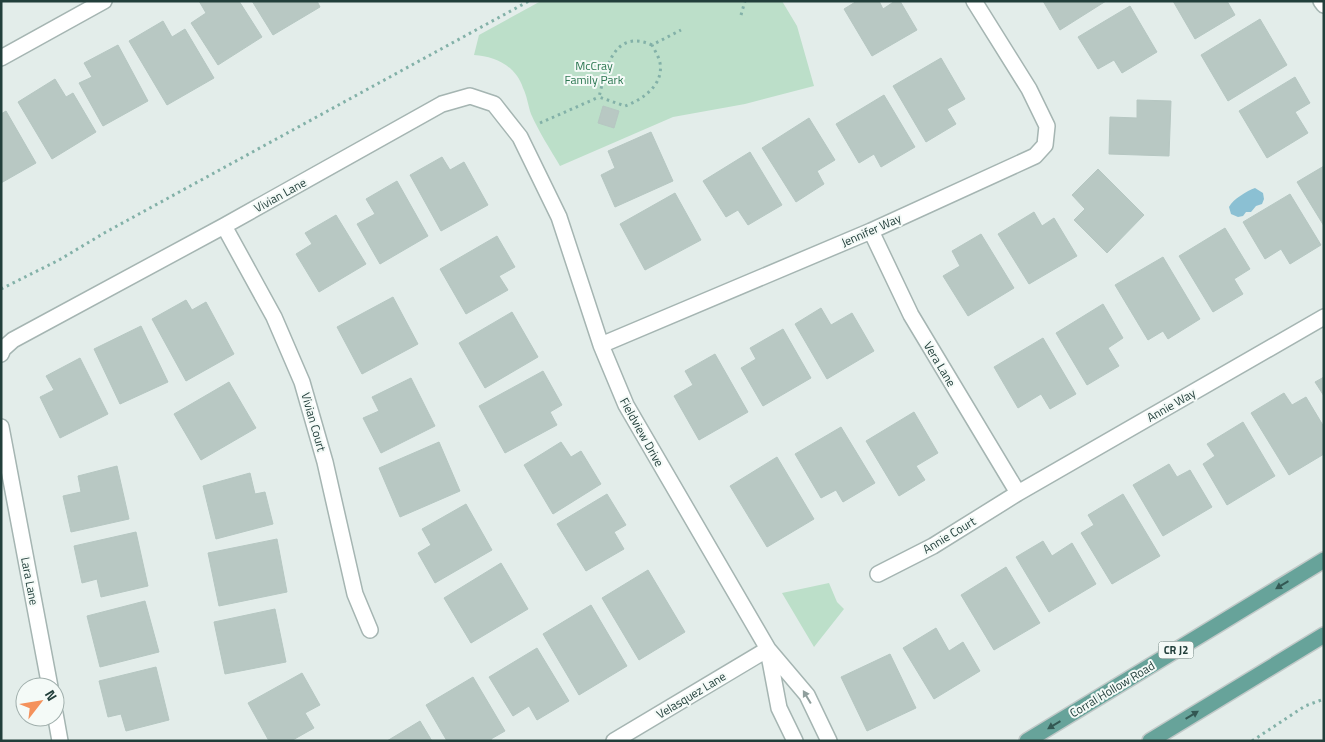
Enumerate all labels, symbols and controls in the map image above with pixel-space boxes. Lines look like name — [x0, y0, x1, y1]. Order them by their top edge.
park label: McCray Family Park — [565, 56, 624, 89]
street label: Vivian Lane — [250, 173, 310, 217]
street label: Jennifer Way — [838, 208, 904, 252]
street label: Vera Lane — [919, 338, 961, 390]
street label: Annie Way — [1143, 383, 1199, 427]
street label: Vivian Court — [297, 390, 332, 454]
street label: Fieldview Drive — [615, 394, 669, 470]
street label: Annie Court — [919, 511, 980, 558]
street label: Lara Lane — [16, 555, 44, 607]
one-way arrow — [1276, 581, 1289, 590]
road number: CR J2 — [1158, 642, 1194, 658]
street label: Corral Hollow Road — [1066, 656, 1158, 722]
street label: Velasquez Lane — [653, 667, 729, 723]
north arrow — [15, 677, 65, 727]
text: N — [40, 685, 63, 705]
one-way arrow — [803, 691, 812, 704]
one-way arrow — [1186, 711, 1199, 720]
one-way arrow — [1047, 720, 1060, 729]

